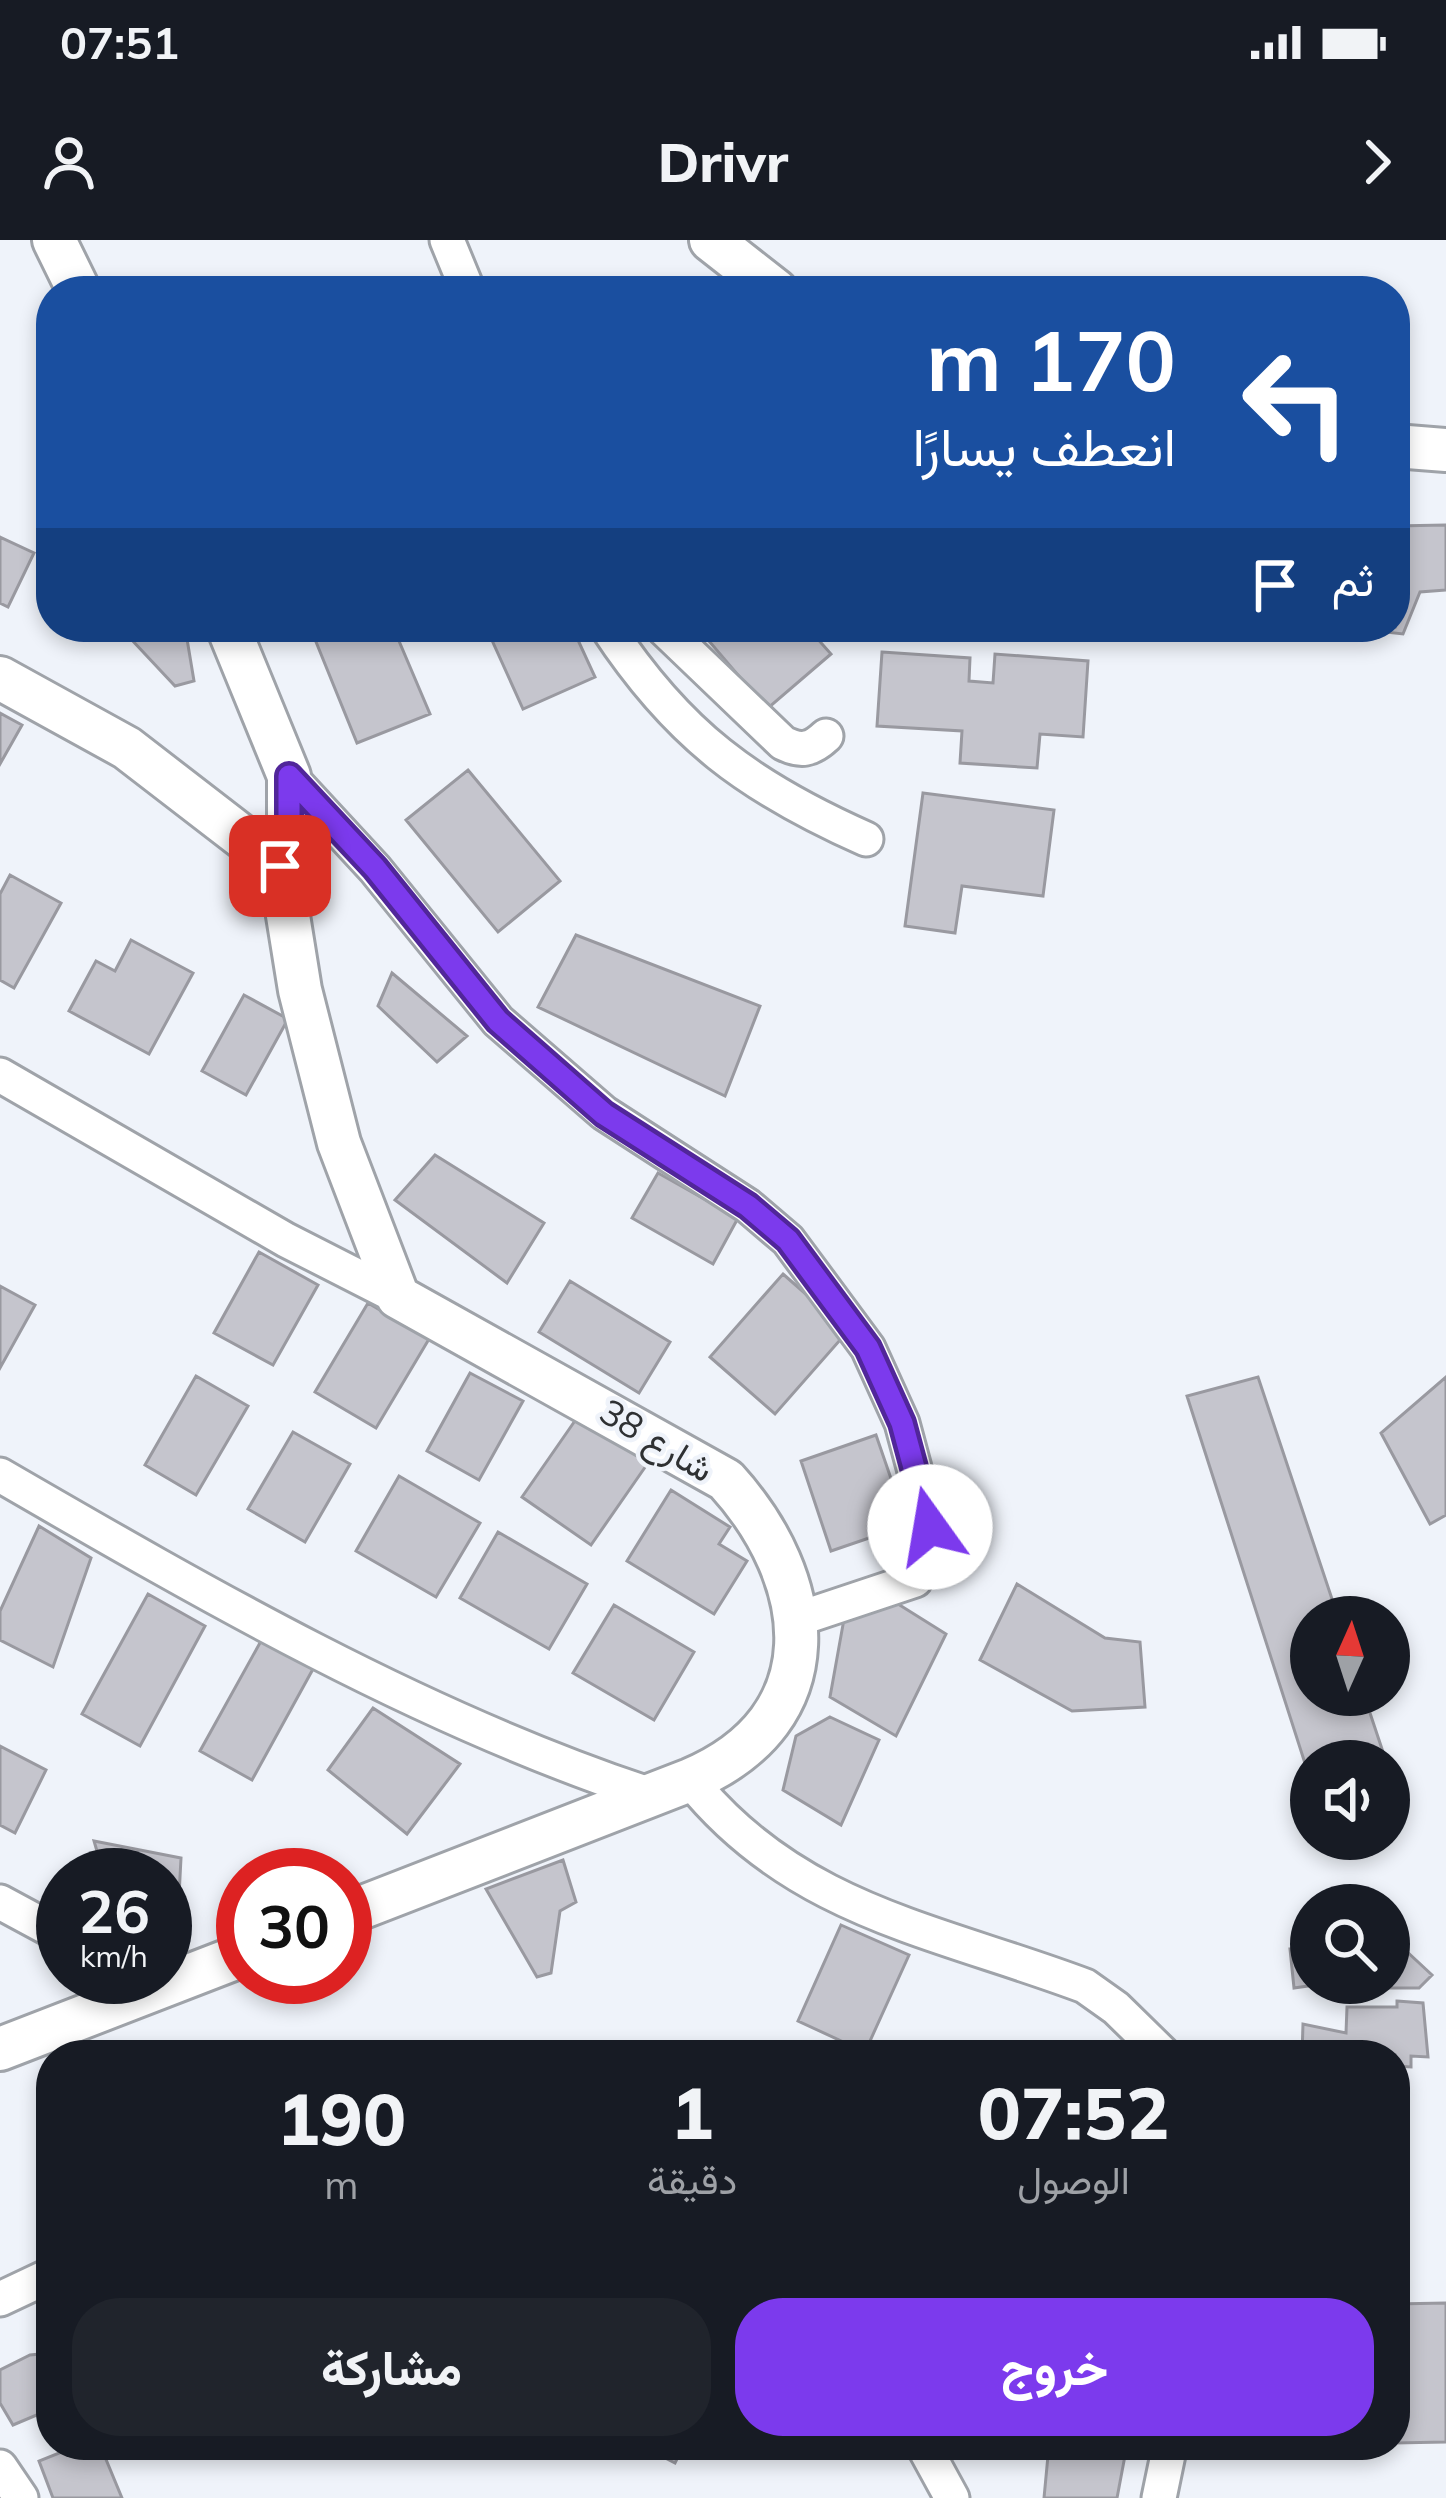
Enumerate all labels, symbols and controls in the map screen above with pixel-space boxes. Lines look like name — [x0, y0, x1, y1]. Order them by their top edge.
text: 07:51 — [60, 14, 179, 70]
text: Drivr — [658, 128, 788, 196]
icon: person — [36, 129, 102, 195]
icon: forward — [1344, 129, 1410, 195]
text: 170 m — [926, 307, 1176, 412]
icon: left — [1218, 324, 1374, 480]
text: انعطف يسارًا — [913, 412, 1176, 480]
text: ثم — [1332, 551, 1374, 607]
icon: arrive — [1242, 552, 1308, 618]
pin — [229, 815, 331, 917]
icon: arrive — [247, 833, 313, 899]
street label: شارع 38 — [591, 1388, 722, 1494]
position arrow — [867, 1464, 993, 1590]
north arrow — [1290, 1596, 1410, 1716]
map controls — [1290, 1596, 1410, 2004]
button: sound — [1290, 1740, 1410, 1860]
speed limit sign: 30 — [216, 1848, 372, 2004]
text: 26 — [78, 1873, 150, 1948]
button: search — [1290, 1884, 1410, 2004]
text: km/h — [80, 1937, 148, 1975]
text: 1 — [670, 2067, 714, 2157]
text: 07:52 — [978, 2067, 1169, 2157]
text: 190 — [277, 2073, 406, 2163]
text: دقيقة — [647, 2155, 737, 2204]
text: الوصول — [1017, 2155, 1130, 2204]
text: m — [324, 2160, 359, 2209]
button: مشاركة — [72, 2298, 711, 2436]
button: خروج — [735, 2298, 1374, 2436]

